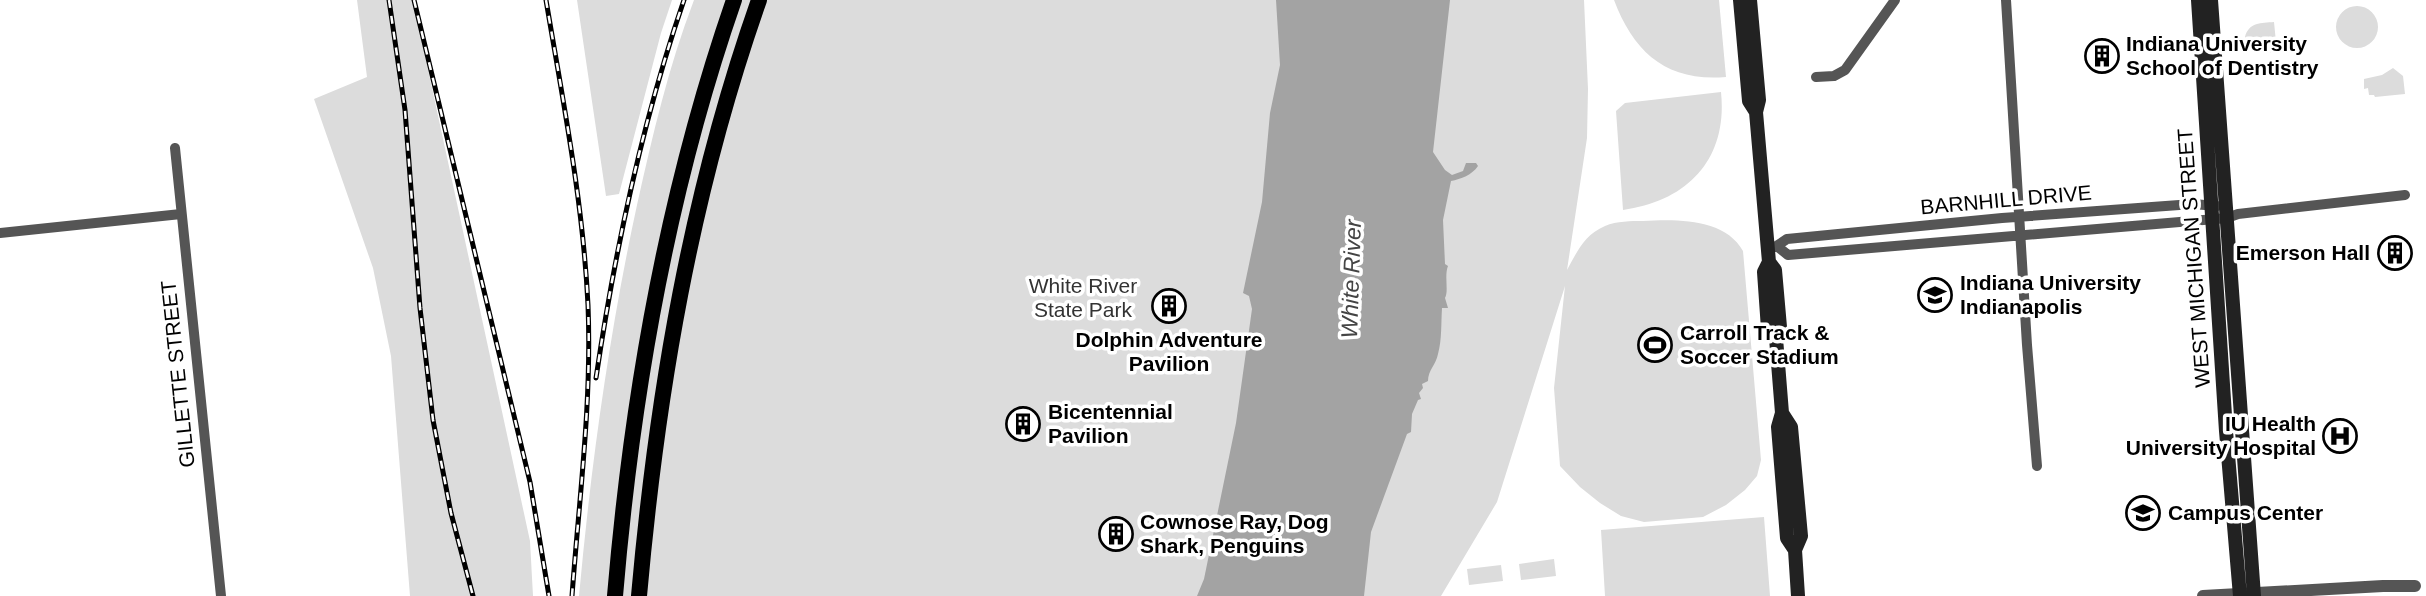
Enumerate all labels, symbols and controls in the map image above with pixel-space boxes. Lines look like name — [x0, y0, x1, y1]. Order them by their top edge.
place label: Indiana University School of Dentistry — [2126, 32, 2319, 79]
building icon: Indiana University School of Dentistry — [2083, 37, 2121, 75]
street label: WEST MICHIGAN STREET — [2173, 127, 2214, 388]
street label: BARNHILL DRIVE — [1919, 181, 2093, 218]
water label: White River — [1336, 218, 1366, 339]
building icon: Emerson Hall — [2376, 234, 2414, 272]
place label: Emerson Hall — [2236, 241, 2370, 264]
place label: Indiana University Indianapolis — [1960, 271, 2141, 318]
park label: White River State Park — [1029, 274, 1137, 321]
school or university icon: Indiana University Indianapolis — [1916, 276, 1954, 314]
street label: GILLETTE STREET — [156, 279, 199, 469]
building icon: Dolphin Adventure Pavilion — [1150, 287, 1188, 325]
place label: Carroll Track & Soccer Stadium — [1680, 321, 1839, 368]
sports icon: Carroll Track & Soccer Stadium — [1636, 326, 1674, 364]
place label: Dolphin Adventure Pavilion — [1075, 328, 1263, 375]
place label: Bicentennial Pavilion — [1048, 400, 1173, 447]
building icon: Bicentennial Pavilion — [1004, 405, 1042, 443]
place label: IU Health University Hospital — [2126, 412, 2316, 459]
hospital icon: IU Health University Hospital — [2321, 417, 2359, 455]
school or university icon: Campus Center — [2124, 494, 2162, 532]
place label: Campus Center — [2168, 501, 2323, 524]
place label: Cownose Ray, Dog Shark, Penguins — [1140, 510, 1329, 557]
building icon: Cownose Ray, Dog Shark, Penguins — [1097, 515, 1135, 553]

